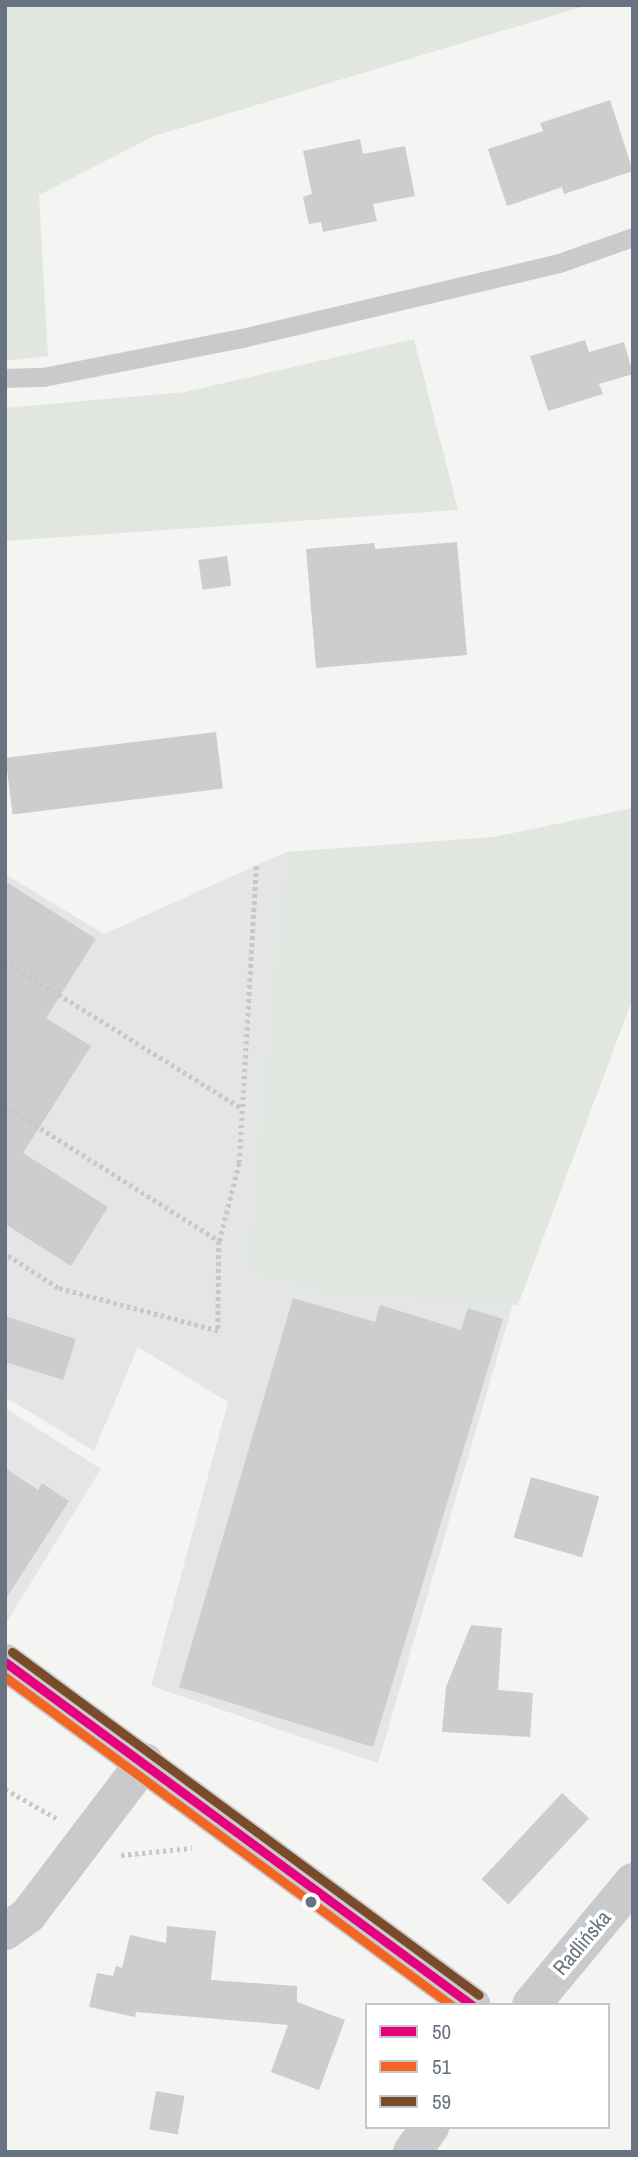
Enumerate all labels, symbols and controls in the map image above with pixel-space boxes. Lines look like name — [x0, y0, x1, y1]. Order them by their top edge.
unlabelled marker — [304, 1895, 318, 1909]
street label: Radlińska — [548, 1906, 616, 1980]
legend — [365, 2003, 610, 2129]
text: 50 — [432, 2017, 451, 2046]
text: 51 — [432, 2052, 451, 2081]
text: 59 — [432, 2087, 451, 2116]

